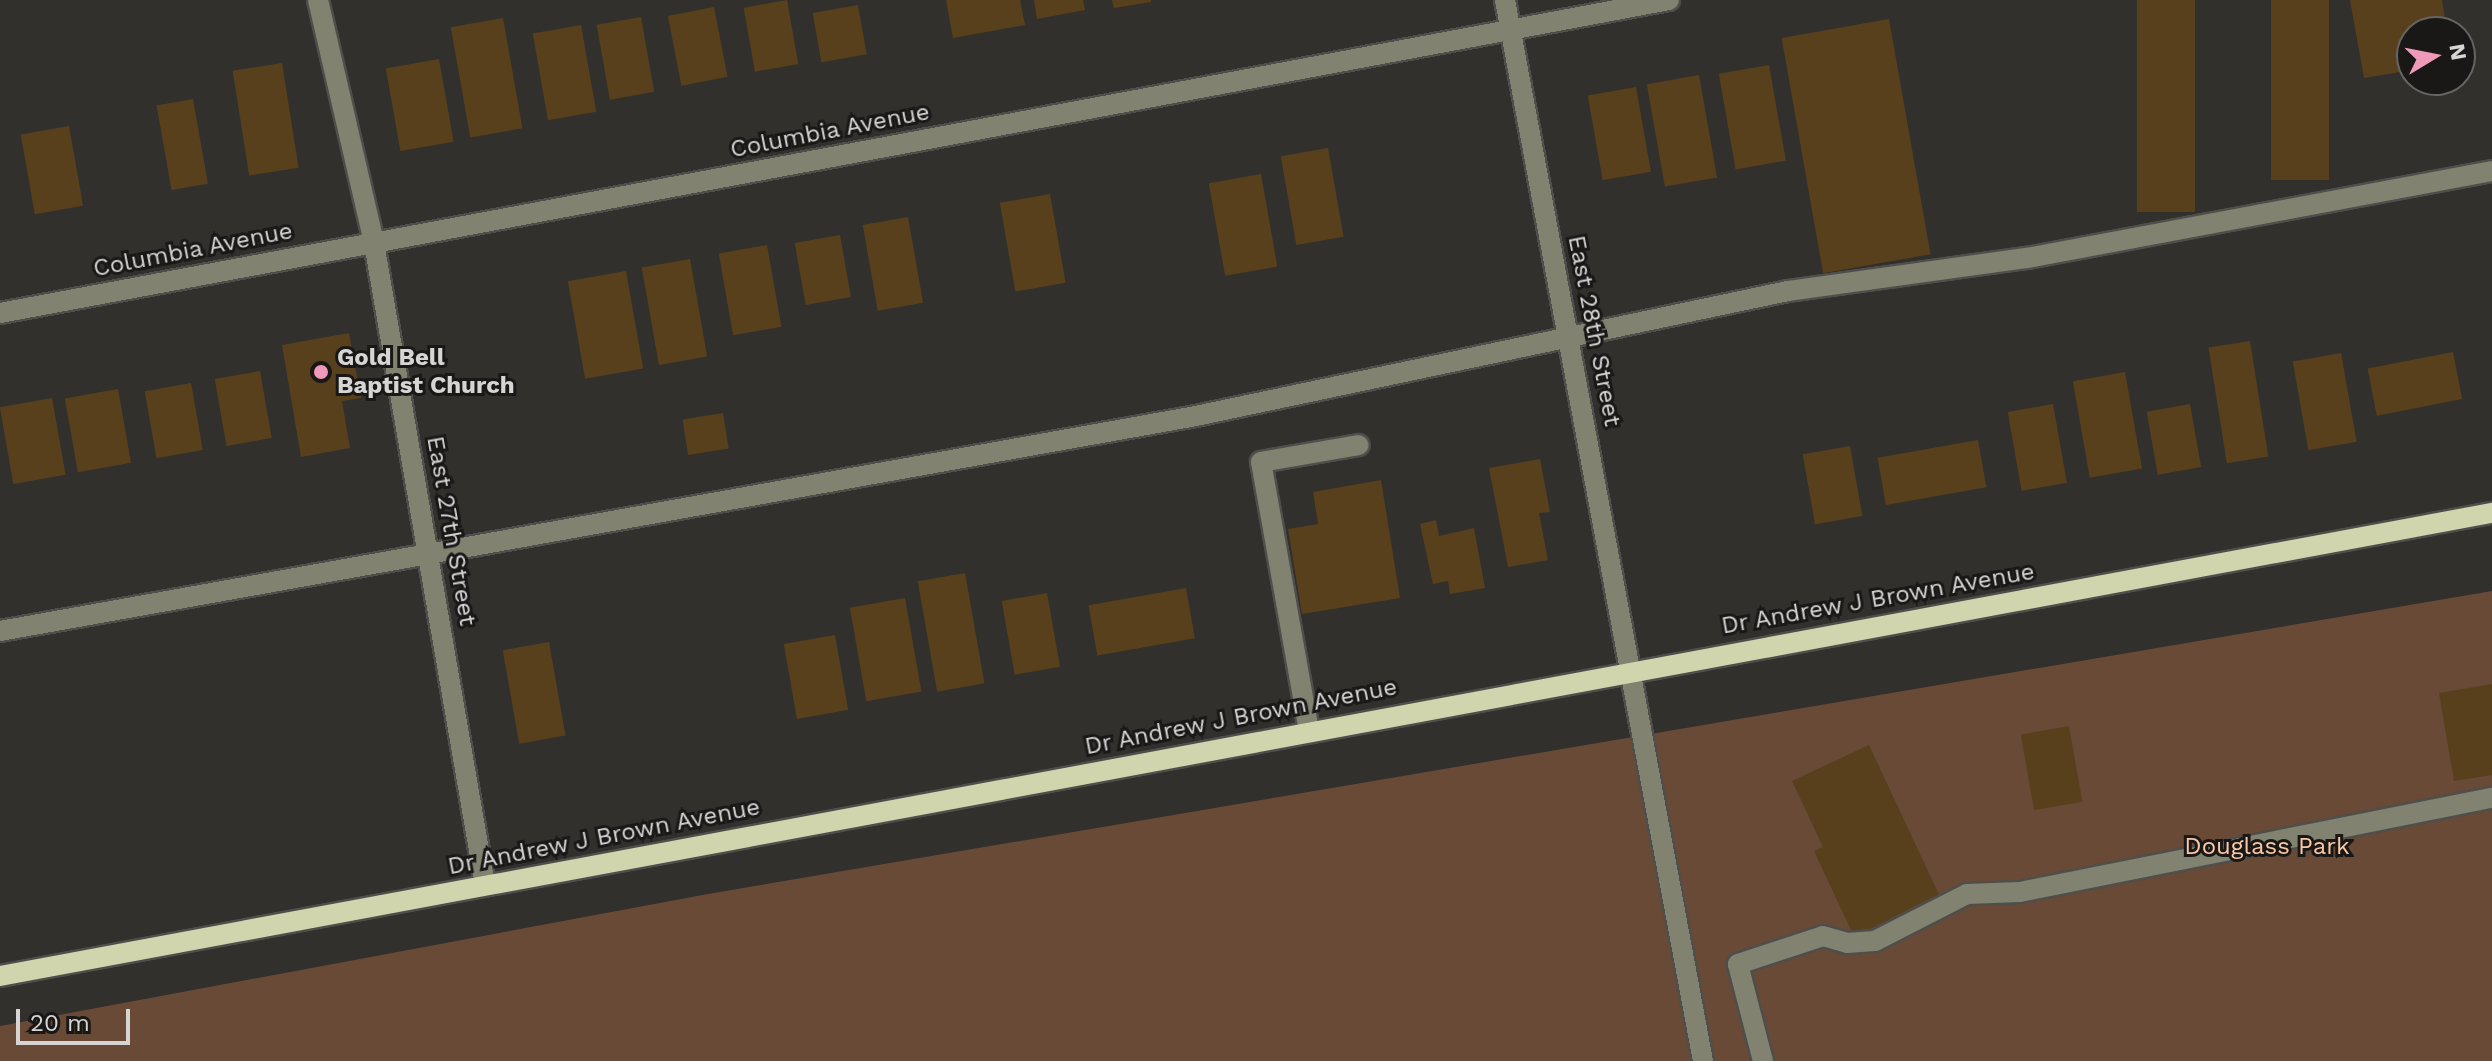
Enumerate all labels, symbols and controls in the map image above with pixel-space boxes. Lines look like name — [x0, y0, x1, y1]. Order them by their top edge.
north arrow — [2396, 16, 2476, 96]
text: N — [2444, 42, 2472, 62]
street label: Columbia Avenue — [727, 97, 933, 165]
street label: Columbia Avenue — [90, 216, 296, 284]
street label: East 28th Street — [1561, 233, 1627, 429]
place label: Gold Bell Baptist Church — [337, 344, 515, 400]
marker: Gold Bell Baptist Church — [312, 363, 330, 381]
street label: East 27th Street — [420, 434, 482, 628]
street label: Dr Andrew J Brown Avenue — [1717, 557, 2039, 641]
street label: Dr Andrew J Brown Avenue — [1081, 672, 1401, 762]
street label: Dr Andrew J Brown Avenue — [444, 792, 764, 882]
park label: Douglass Park — [2184, 833, 2350, 861]
scale bar — [20, 993, 134, 1043]
text: 20 m — [30, 1009, 90, 1037]

